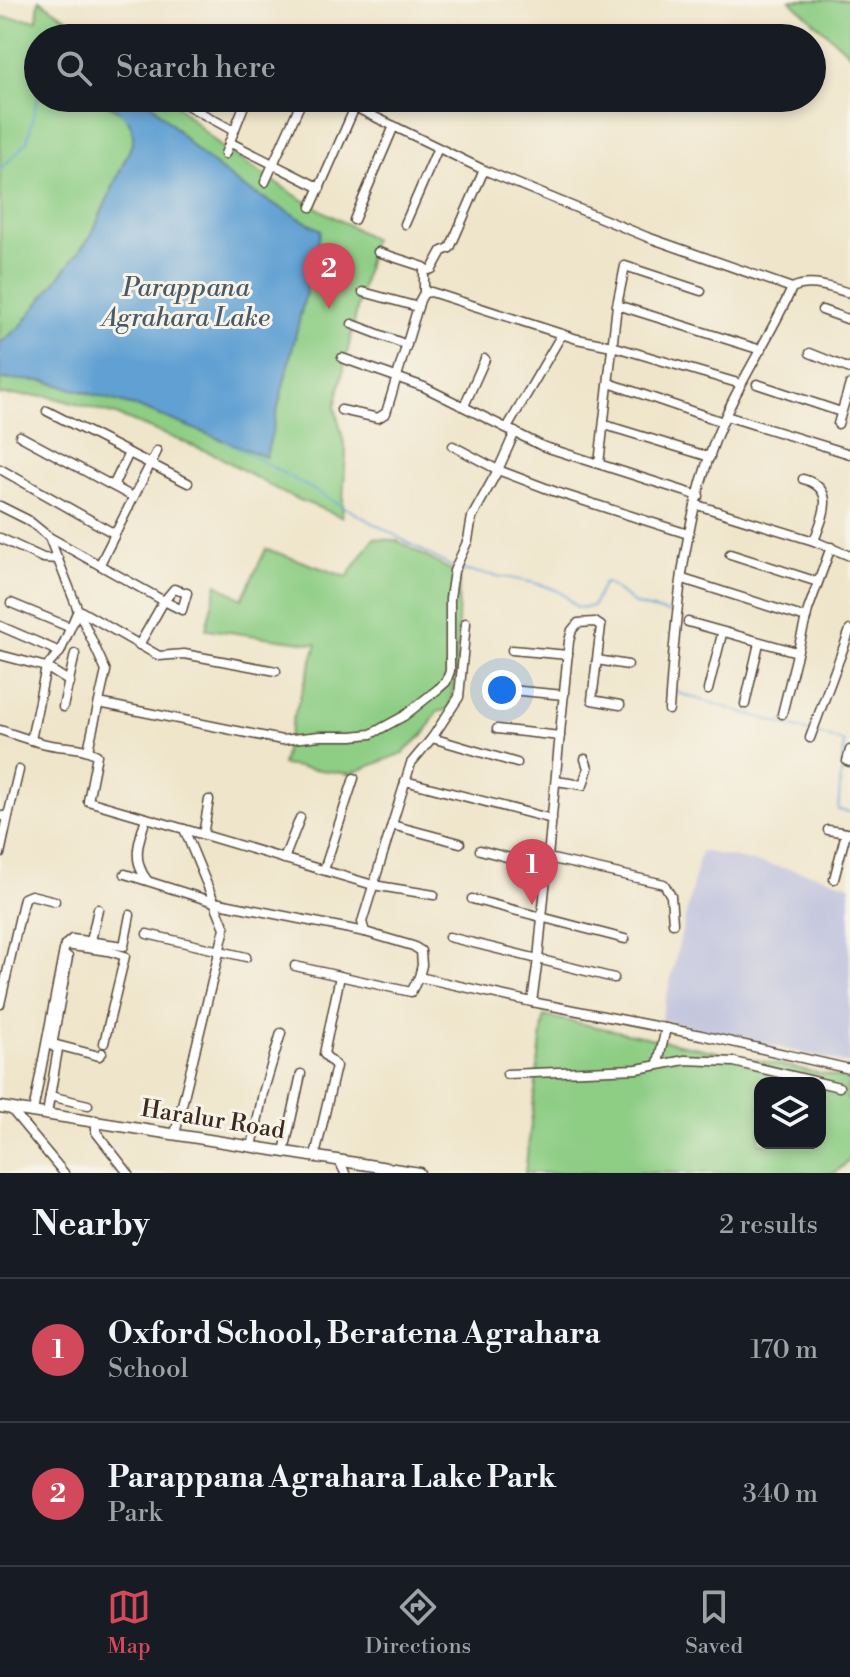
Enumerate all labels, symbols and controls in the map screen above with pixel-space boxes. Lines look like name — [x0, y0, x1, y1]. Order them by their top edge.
search box — [24, 24, 826, 112]
icon: search — [52, 46, 96, 90]
text: Search here — [116, 49, 276, 87]
pin: 2 — [303, 243, 355, 309]
water label: Parappana Agrahara Lake — [99, 272, 270, 334]
your location — [482, 670, 522, 710]
pin: 1 — [506, 839, 558, 905]
map controls — [754, 1077, 826, 1149]
button: layers — [754, 1077, 826, 1149]
street label: Haralur Road — [139, 1094, 288, 1146]
text: Nearby — [32, 1204, 150, 1246]
text: 2 results — [719, 1209, 818, 1241]
text: Oxford School, Beratena Agrahara — [108, 1315, 601, 1353]
text: 1 — [52, 1334, 64, 1366]
text: 170 m — [750, 1334, 818, 1366]
text: School — [108, 1353, 188, 1385]
text: Parappana Agrahara Lake Park — [108, 1459, 556, 1497]
text: 2 — [50, 1478, 66, 1510]
text: 340 m — [742, 1478, 818, 1510]
text: Park — [108, 1497, 162, 1529]
tab: Map — [107, 1585, 151, 1660]
tab: Directions — [365, 1585, 471, 1660]
tab: Saved — [685, 1585, 743, 1660]

